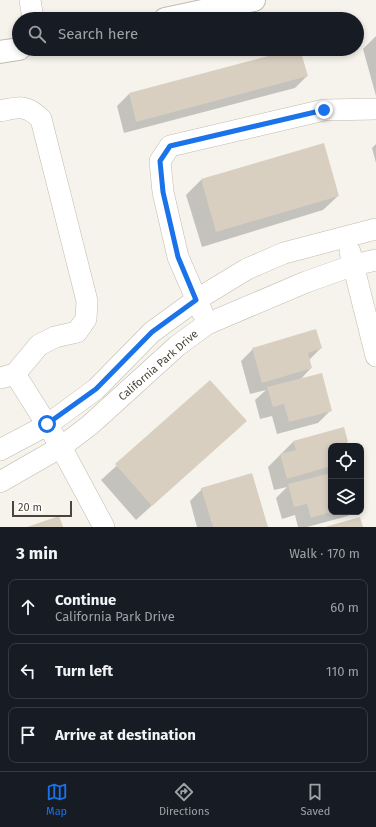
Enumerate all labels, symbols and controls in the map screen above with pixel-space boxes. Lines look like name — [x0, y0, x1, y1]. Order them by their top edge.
search box — [12, 12, 364, 56]
icon: search — [26, 23, 48, 45]
text: Search here — [58, 25, 138, 43]
route end — [315, 101, 333, 119]
street label: California Park Drive — [116, 327, 201, 404]
route start — [38, 415, 56, 433]
map controls — [328, 443, 364, 515]
button: locate — [328, 443, 364, 479]
button: layers — [328, 479, 364, 515]
scale bar — [12, 499, 72, 518]
text: 20 m — [18, 501, 42, 514]
text: 3 min — [16, 543, 58, 564]
text: Walk · 170 m — [289, 546, 360, 561]
text: Continue — [55, 591, 116, 609]
icon: ahead — [17, 596, 39, 618]
text: 60 m — [330, 600, 359, 615]
text: California Park Drive — [55, 609, 175, 624]
icon: left — [17, 660, 39, 682]
text: Turn left — [55, 662, 113, 680]
text: 110 m — [326, 664, 359, 679]
icon: arrive — [17, 724, 39, 746]
text: Arrive at destination — [55, 726, 196, 744]
tab: Map — [46, 781, 68, 818]
tab: Directions — [159, 781, 209, 818]
tab: Saved — [301, 781, 330, 818]

